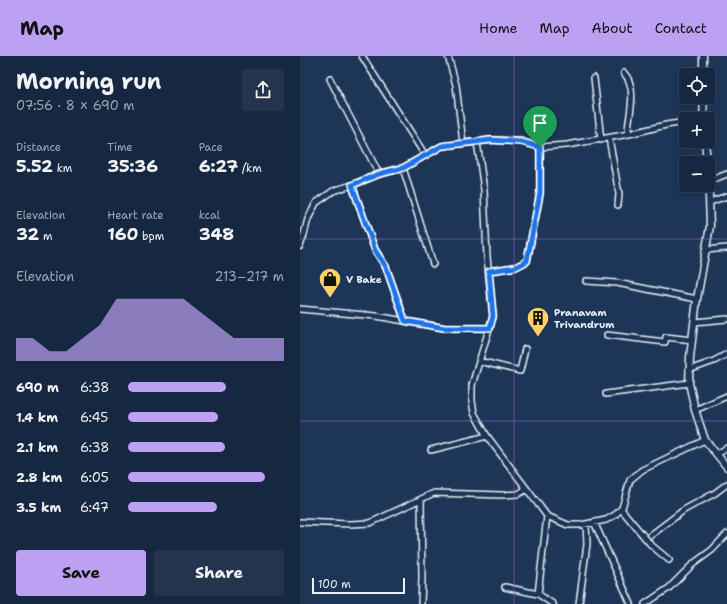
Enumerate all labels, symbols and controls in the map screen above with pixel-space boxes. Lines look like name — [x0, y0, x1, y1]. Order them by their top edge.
text: Map — [20, 16, 64, 41]
text: Home — [479, 19, 518, 37]
text: Map — [540, 19, 570, 37]
text: About — [592, 19, 633, 37]
text: Contact — [655, 19, 707, 37]
text: Morning run — [16, 67, 161, 96]
map controls — [679, 68, 715, 192]
button: locate — [679, 68, 715, 104]
button: share — [242, 69, 284, 111]
text: 07:56 · 8 × 690 m — [16, 97, 135, 114]
pin — [523, 106, 557, 147]
icon: arrive — [529, 112, 551, 134]
button: + — [679, 112, 715, 148]
text: Distance — [16, 140, 61, 155]
text: Time — [107, 140, 133, 155]
text: Pace — [199, 140, 223, 155]
text: 5.52 — [16, 155, 53, 177]
text: 35:36 — [107, 155, 158, 177]
text: 6:27 — [199, 155, 238, 177]
button: − — [679, 156, 715, 192]
text: km — [53, 161, 72, 176]
text: /km — [238, 161, 262, 176]
text: Elevation — [16, 208, 65, 223]
text: Heart rate — [107, 208, 163, 223]
text: kcal — [199, 208, 220, 223]
text: 32 — [16, 223, 39, 245]
text: 160 — [107, 223, 138, 245]
text: 348 — [199, 223, 234, 245]
text: m — [39, 229, 52, 244]
text: bpm — [138, 229, 164, 244]
shop icon: V Bake — [317, 266, 343, 299]
text: Elevation — [16, 268, 74, 285]
text: 213–217 m — [215, 268, 284, 285]
place label: V Bake — [346, 273, 382, 286]
building icon: Pranavam Trivandrum — [525, 305, 551, 338]
place label: Pranavam Trivandrum — [554, 306, 614, 331]
text: 690 m — [16, 379, 59, 396]
text: 6:38 — [80, 379, 109, 396]
text: 1.4 km — [16, 409, 58, 426]
text: 6:45 — [80, 409, 108, 426]
text: 2.1 km — [16, 439, 58, 456]
text: 6:38 — [80, 439, 109, 456]
text: 2.8 km — [16, 469, 62, 486]
text: 6:05 — [80, 469, 109, 486]
text: 3.5 km — [16, 499, 61, 516]
text: 6:47 — [80, 499, 109, 516]
button: Save — [16, 550, 146, 596]
button: Share — [154, 550, 284, 596]
scale bar — [312, 576, 405, 595]
text: 100 m — [318, 577, 351, 592]

